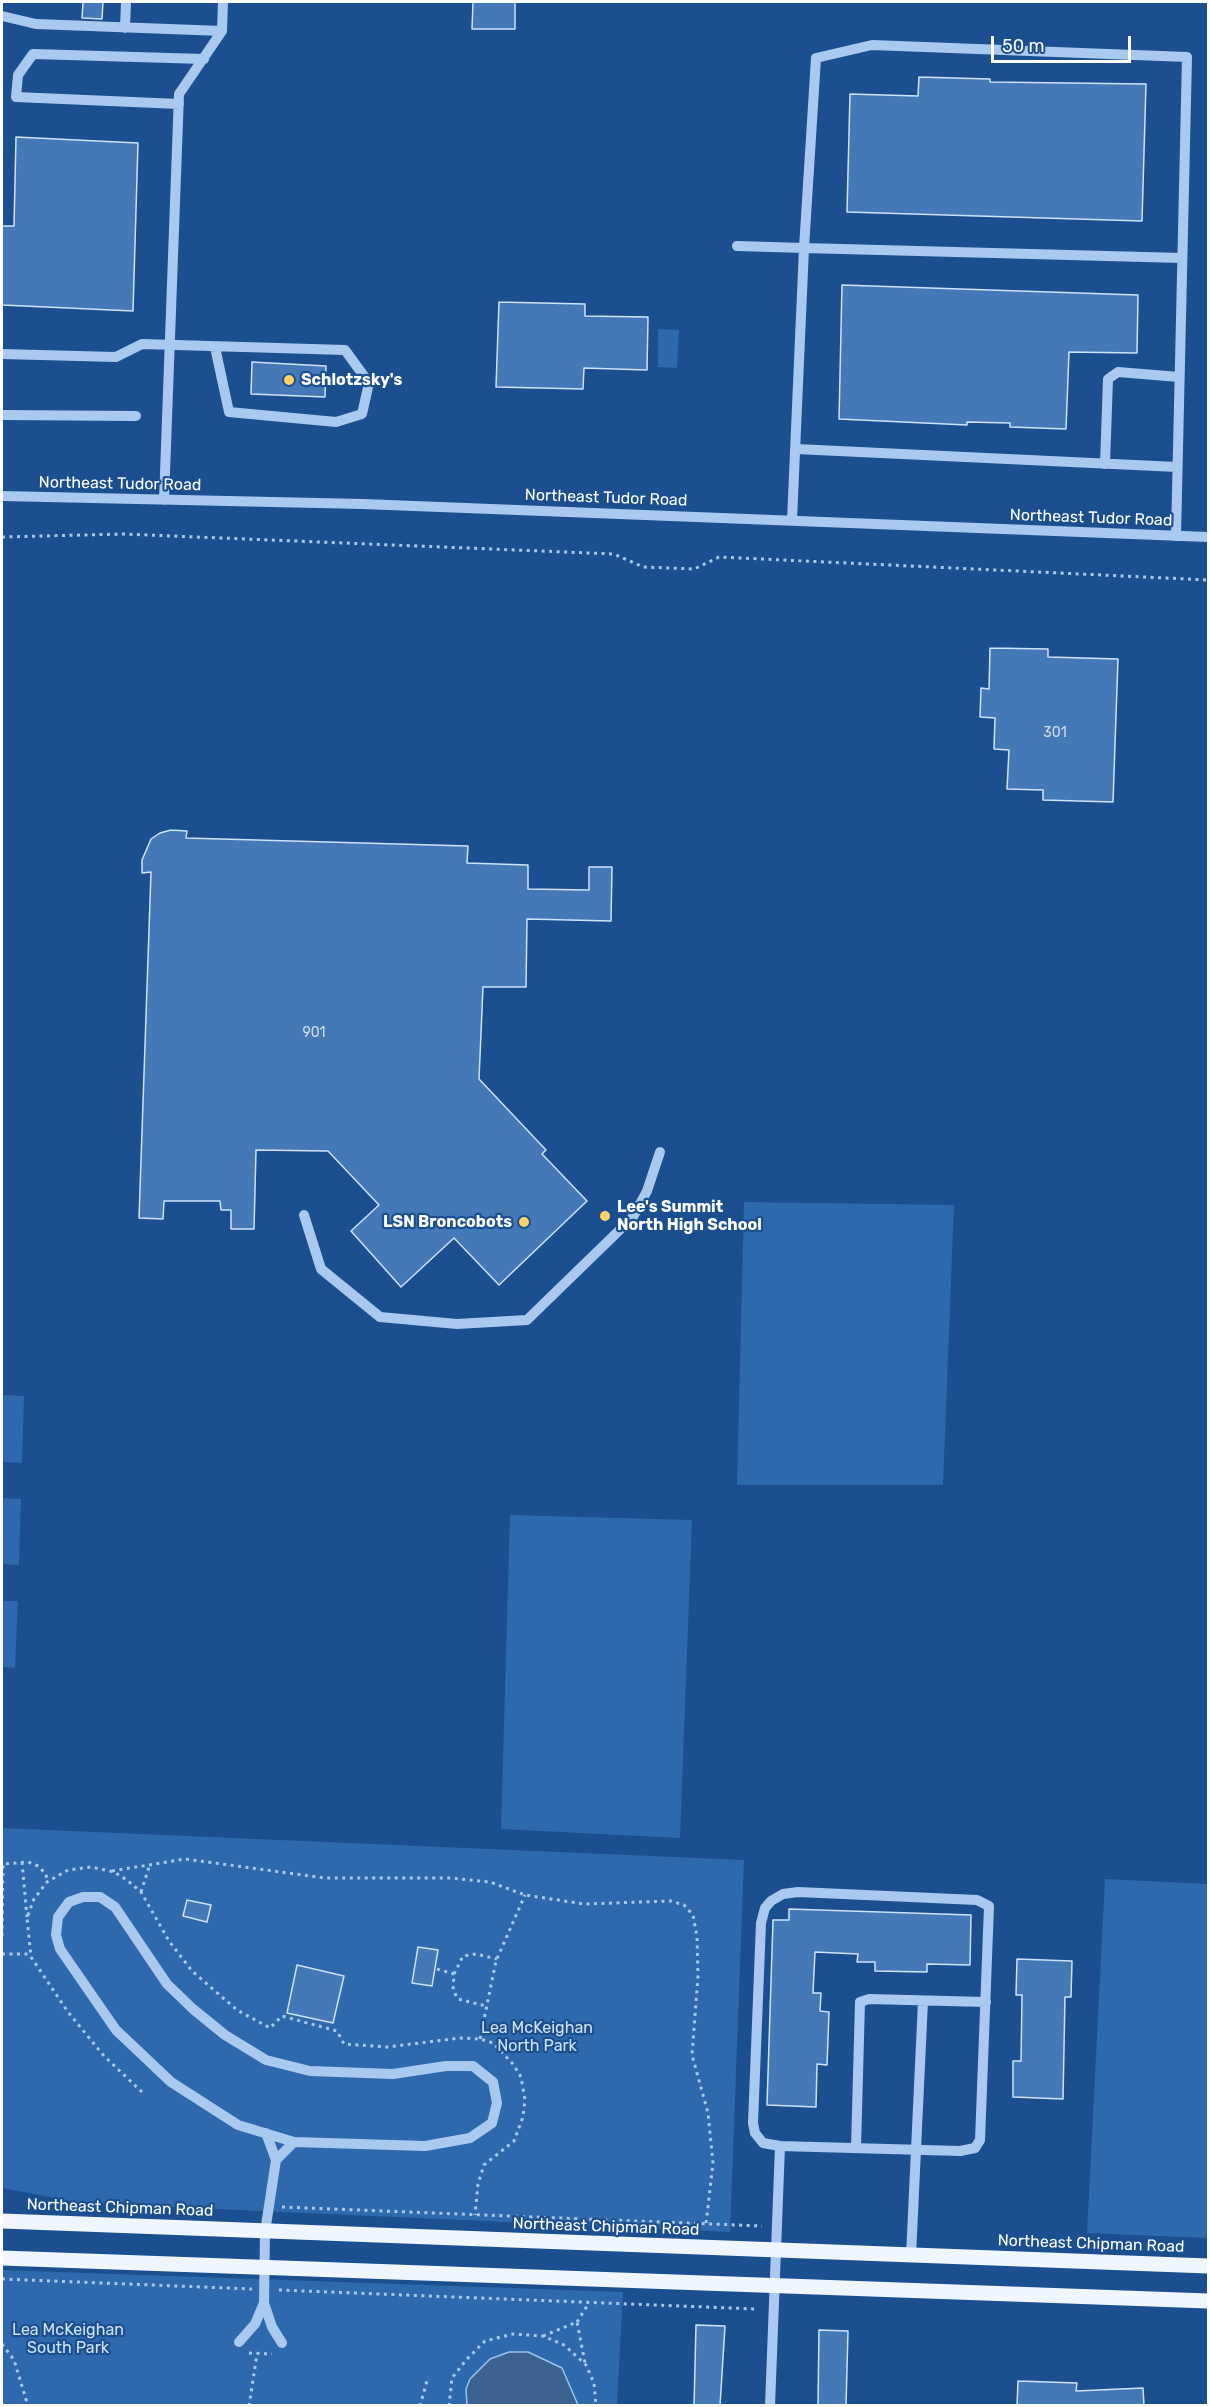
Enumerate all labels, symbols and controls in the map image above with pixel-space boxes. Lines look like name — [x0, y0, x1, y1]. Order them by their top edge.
scale bar — [994, 24, 1134, 62]
text: 50 m — [1002, 35, 1045, 57]
place label: Schlotzsky's — [301, 370, 402, 390]
marker: Schlotzsky's — [282, 373, 296, 387]
street label: Northeast Tudor Road — [38, 473, 202, 495]
street label: Northeast Tudor Road — [524, 486, 688, 510]
street label: Northeast Tudor Road — [1009, 506, 1173, 530]
house number: 301 — [1043, 725, 1067, 741]
house number: 901 — [302, 1025, 326, 1041]
place label: Lee's Summit North High School — [617, 1197, 762, 1235]
marker: Lee's Summit North High School — [598, 1209, 612, 1223]
place label: LSN Broncobots — [383, 1212, 512, 1232]
marker: LSN Broncobots — [517, 1215, 531, 1229]
park label: Lea McKeighan North Park — [481, 2018, 593, 2056]
street label: Northeast Chipman Road — [26, 2195, 214, 2221]
street label: Northeast Chipman Road — [512, 2214, 700, 2240]
street label: Northeast Chipman Road — [997, 2231, 1185, 2257]
park label: Lea McKeighan South Park — [12, 2320, 124, 2358]

